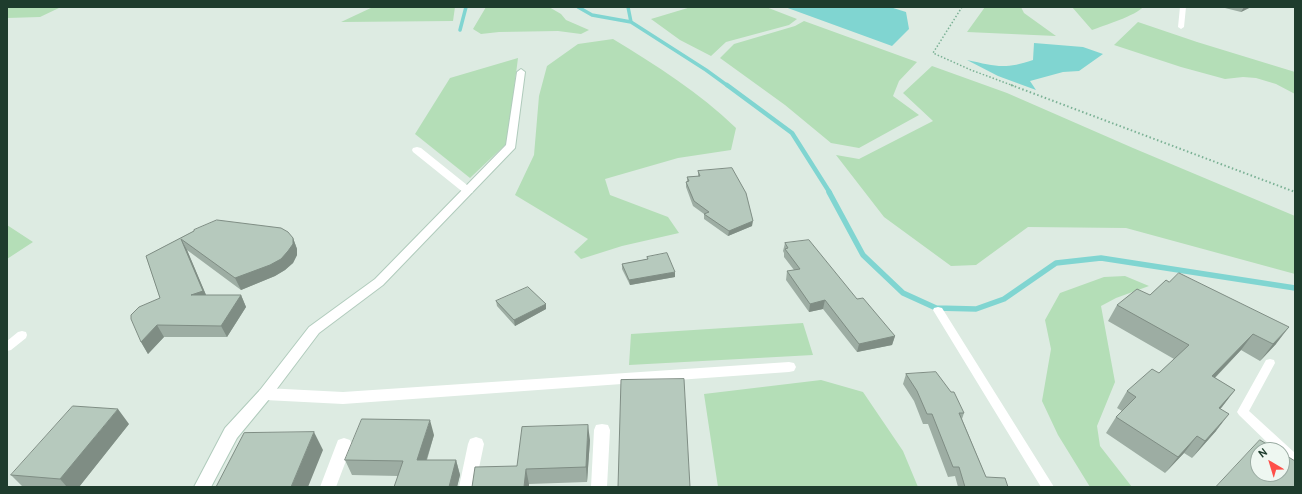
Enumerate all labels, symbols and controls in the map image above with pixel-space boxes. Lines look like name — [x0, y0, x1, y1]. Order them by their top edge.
north arrow — [1250, 442, 1290, 482]
text: N — [1256, 445, 1271, 461]

